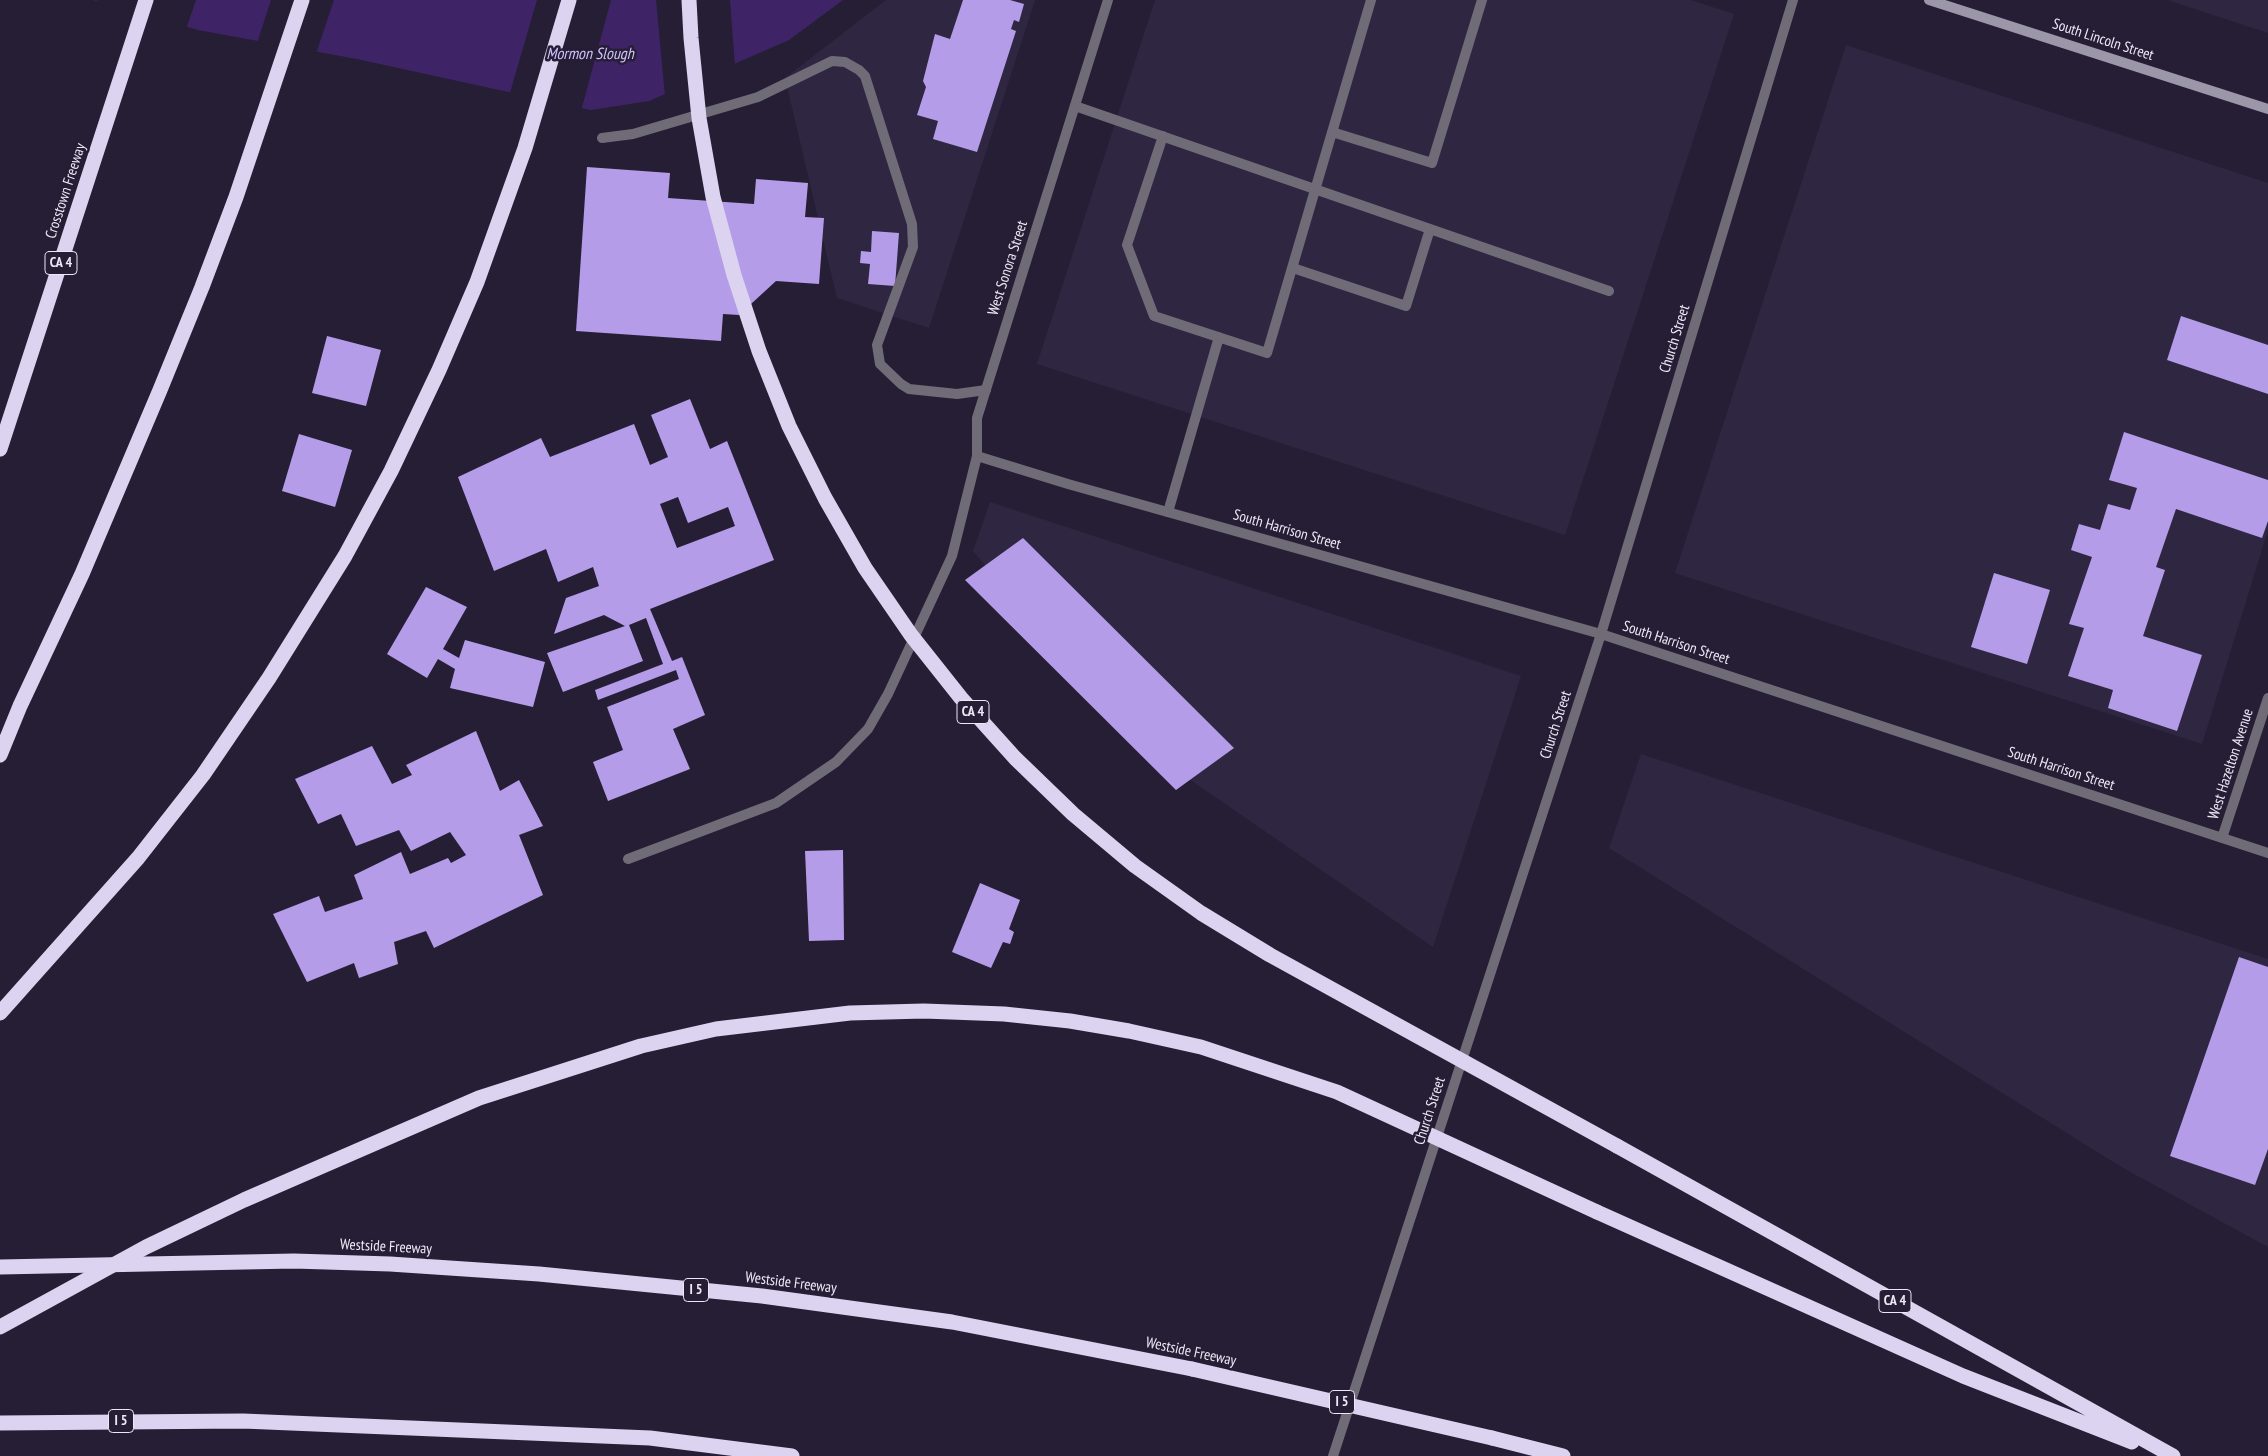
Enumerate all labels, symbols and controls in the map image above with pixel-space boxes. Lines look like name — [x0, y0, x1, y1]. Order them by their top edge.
street label: South Lincoln Street — [2050, 15, 2156, 65]
water label: Mormon Slough — [546, 44, 634, 64]
street label: Crosstown Freeway — [42, 141, 90, 241]
street label: West Sonora Street — [984, 218, 1032, 318]
road number: CA 4 — [45, 252, 77, 274]
street label: Church Street — [1656, 303, 1694, 375]
street label: South Harrison Street — [1231, 506, 1343, 554]
street label: South Harrison Street — [1620, 617, 1732, 669]
street label: Church Street — [1537, 689, 1575, 761]
road number: CA 4 — [957, 700, 989, 724]
street label: West Hazelton Avenue — [2205, 706, 2257, 822]
street label: South Harrison Street — [2005, 743, 2117, 795]
street label: Church Street — [1411, 1075, 1449, 1147]
street label: Westside Freeway — [340, 1236, 432, 1258]
street label: Westside Freeway — [744, 1268, 838, 1298]
road number: I 5 — [684, 1278, 708, 1302]
road number: CA 4 — [1879, 1290, 1911, 1312]
street label: Westside Freeway — [1144, 1334, 1238, 1370]
road number: I 5 — [1330, 1390, 1354, 1414]
road number: I 5 — [108, 1410, 134, 1432]

